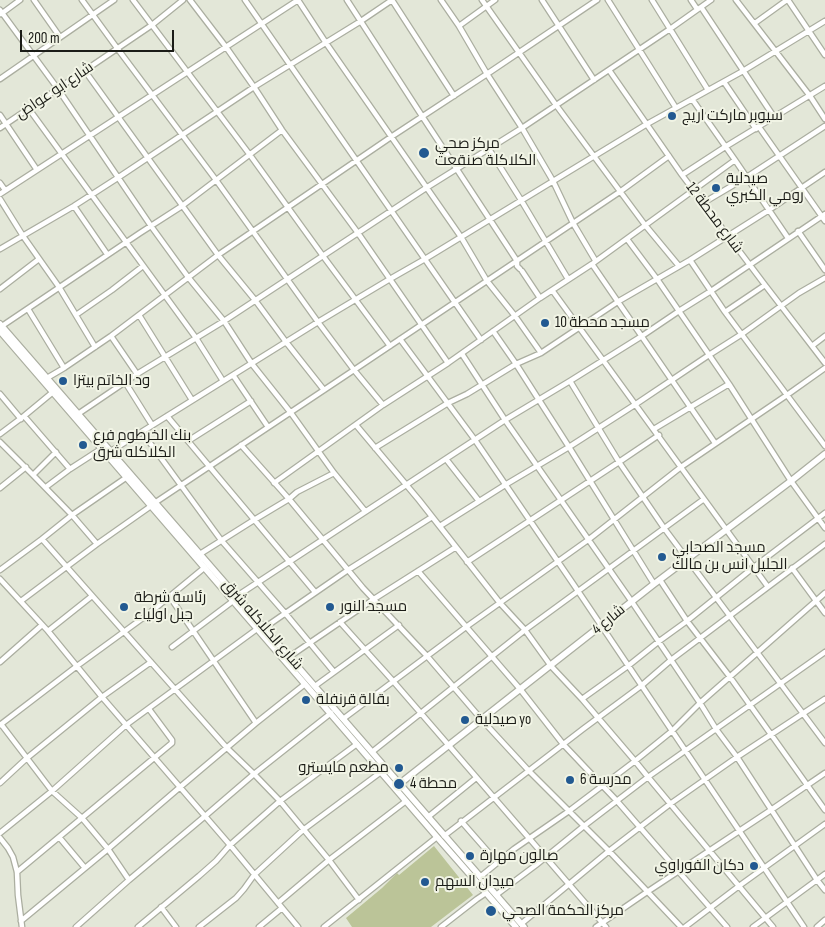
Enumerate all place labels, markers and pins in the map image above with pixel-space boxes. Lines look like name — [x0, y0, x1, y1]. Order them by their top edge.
place label: سيوبر ماركت اريج — [682, 107, 783, 125]
marker: سيوبر ماركت اريج — [666, 110, 678, 122]
place label: مركز صحي الكلاكلة صنقعت — [435, 135, 536, 170]
marker: مركز صحي الكلاكلة صنقعت — [417, 146, 431, 160]
place label: صيدلية رومي الكبري — [726, 170, 804, 205]
marker: صيدلية رومي الكبري — [710, 182, 722, 194]
place label: مسجد محطة 10 — [555, 314, 650, 332]
marker: مسجد محطة 10 — [539, 317, 551, 329]
place label: ود الخاتم بيتزا — [73, 372, 150, 390]
marker: ود الخاتم بيتزا — [57, 375, 69, 387]
place label: بنك الخرطوم فرع الكلاكله شرق — [93, 427, 191, 462]
marker: بنك الخرطوم فرع الكلاكله شرق — [77, 439, 89, 451]
place label: مسجد الصحابي الجليل انس بن مالك — [672, 539, 788, 574]
marker: مسجد الصحابي الجليل انس بن مالك — [656, 551, 668, 563]
place label: رئاسة شرطة جبل اولياء — [134, 589, 206, 624]
place label: مسجد النور — [340, 598, 407, 616]
marker: رئاسة شرطة جبل اولياء — [118, 601, 130, 613]
marker: مسجد النور — [324, 601, 336, 613]
place label: بقالة قرنفلة — [316, 691, 390, 709]
marker: بقالة قرنفلة — [300, 694, 312, 706]
place label: صيدلية yo — [475, 711, 531, 729]
marker: صيدلية yo — [459, 714, 471, 726]
place label: مطعم مايسترو — [298, 759, 389, 777]
marker: مطعم مايسترو — [393, 762, 405, 774]
place label: مدرسة 6 — [580, 771, 632, 789]
marker: مدرسة 6 — [564, 774, 576, 786]
place label: محطة 4 — [410, 775, 457, 793]
marker: محطة 4 — [392, 777, 406, 791]
place label: صالون مهارة — [480, 847, 559, 865]
marker: صالون مهارة — [464, 850, 476, 862]
place label: دكان الفوراوي — [655, 857, 744, 875]
marker: دكان الفوراوي — [748, 860, 760, 872]
place label: ميدان السهم — [435, 873, 514, 891]
marker: ميدان السهم — [419, 876, 431, 888]
place label: مركز الحكمة الصحي — [502, 902, 624, 920]
marker: مركز الحكمة الصحي — [484, 904, 498, 918]

